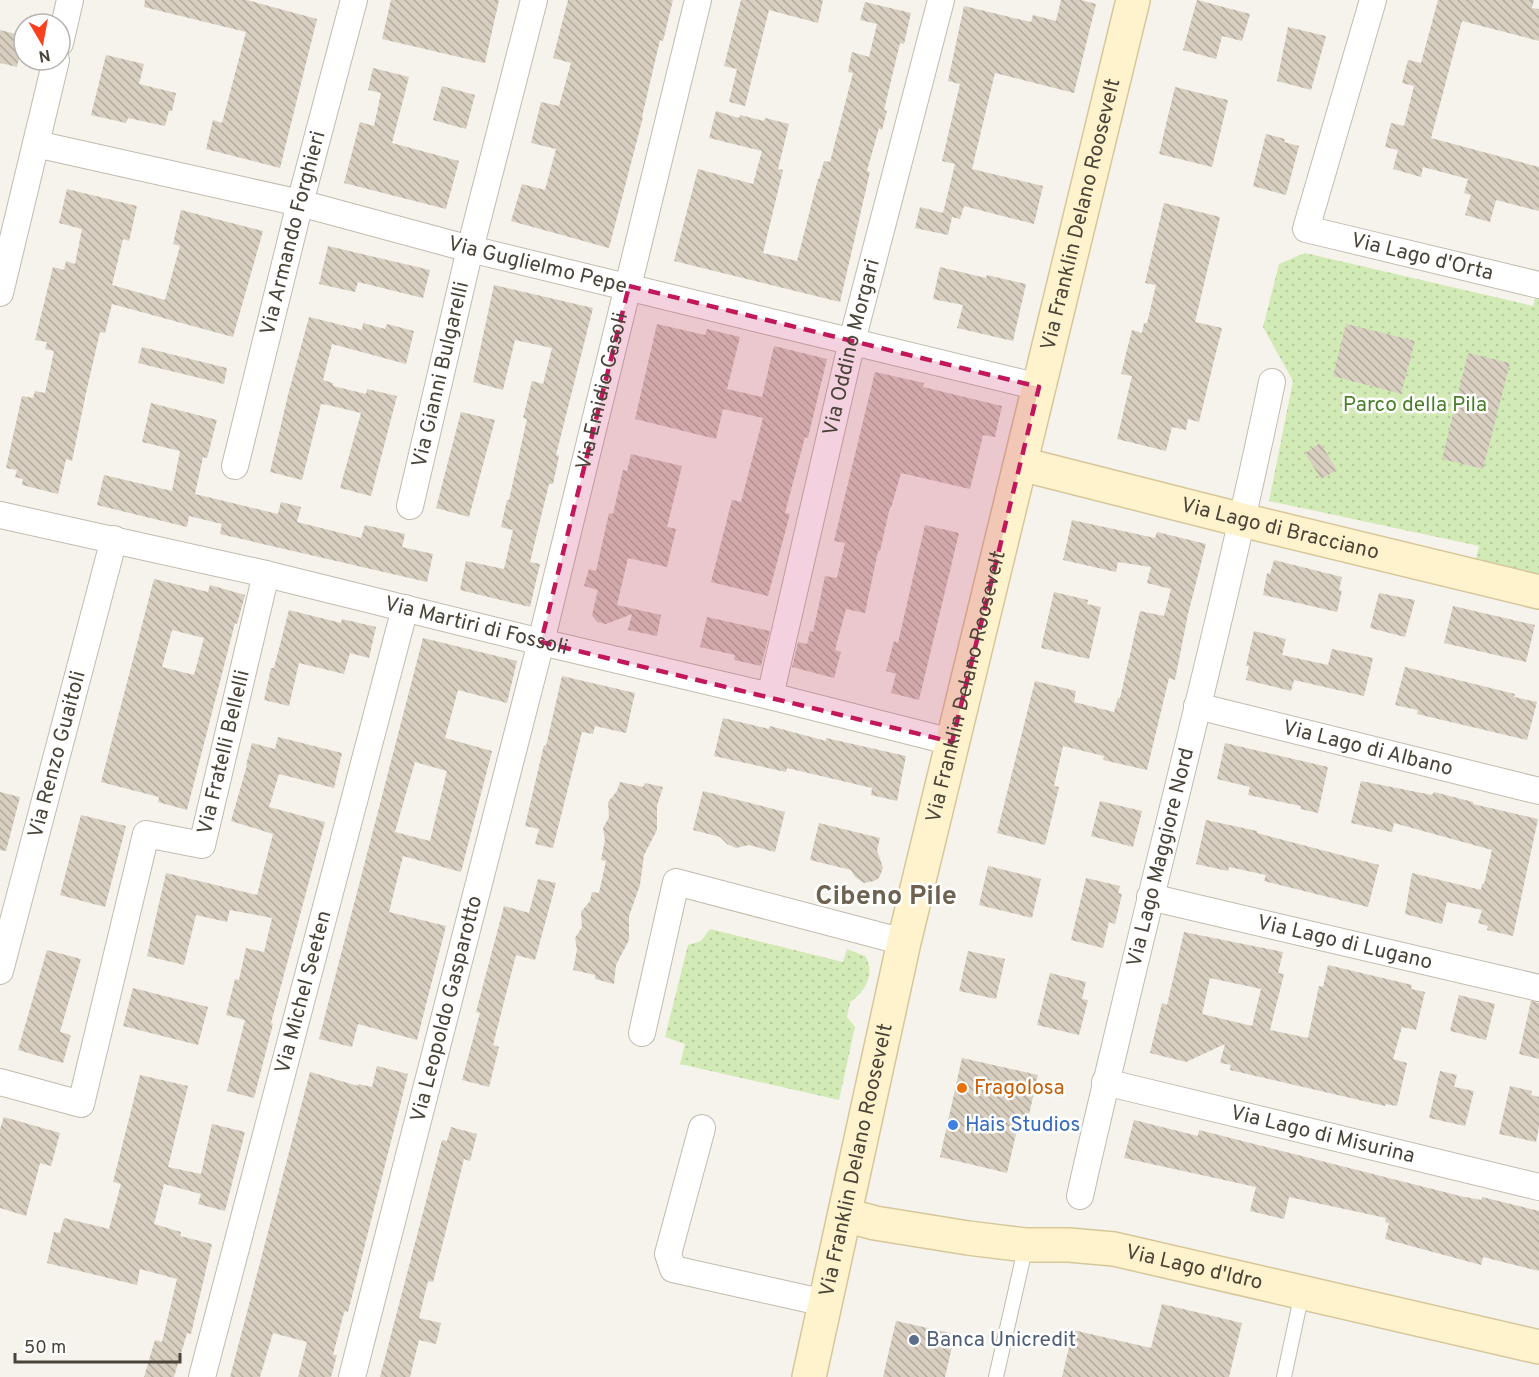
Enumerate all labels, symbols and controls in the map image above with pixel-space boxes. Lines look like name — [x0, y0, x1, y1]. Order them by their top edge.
north arrow — [12, 12, 72, 72]
text: N — [37, 44, 52, 66]
street label: Via Franklin Delano Roosevelt — [1035, 76, 1127, 353]
street label: Via Armando Forghieri — [254, 128, 332, 338]
street label: Via Lago d'Orta — [1348, 227, 1496, 287]
street label: Via Guglielmo Pepe — [445, 230, 630, 300]
street label: Via Oddino Morgari — [817, 256, 886, 438]
street label: Via Gianni Bulgarelli — [406, 279, 475, 470]
street label: Via Emidio Casoli — [570, 310, 635, 473]
park label: Parco della Pila — [1343, 392, 1487, 419]
street label: Via Lago di Bracciano — [1178, 492, 1382, 566]
street label: Via Franklin Delano Roosevelt — [920, 548, 1012, 825]
street label: Via Martiri di Fossoli — [382, 590, 571, 661]
street label: Via Fratelli Bellelli — [191, 667, 256, 837]
street label: Via Renzo Guaitoli — [22, 668, 92, 841]
street label: Via Lago di Albano — [1280, 714, 1456, 783]
street label: Via Lago Maggiore Nord — [1121, 745, 1201, 970]
district label: Cibeno Pile — [815, 880, 957, 914]
street label: Via Leopoldo Gasparotto — [405, 893, 489, 1125]
street label: Via Michel Seeten — [269, 908, 338, 1077]
street label: Via Lago di Lugano — [1254, 909, 1435, 976]
street label: Via Franklin Delano Roosevelt — [813, 1021, 899, 1299]
place label: Fragolosa — [974, 1075, 1064, 1102]
marker: Fragolosa — [955, 1081, 969, 1095]
street label: Via Lago di Misurina — [1228, 1099, 1418, 1170]
place label: Hais Studios — [965, 1112, 1080, 1139]
marker: Hais Studios — [946, 1118, 960, 1132]
street label: Via Lago d'Idro — [1123, 1239, 1265, 1296]
scale bar — [15, 1326, 180, 1364]
place label: Banca Unicredit — [926, 1327, 1076, 1354]
marker: Banca Unicredit — [907, 1333, 921, 1347]
text: 50 m — [24, 1337, 66, 1360]

